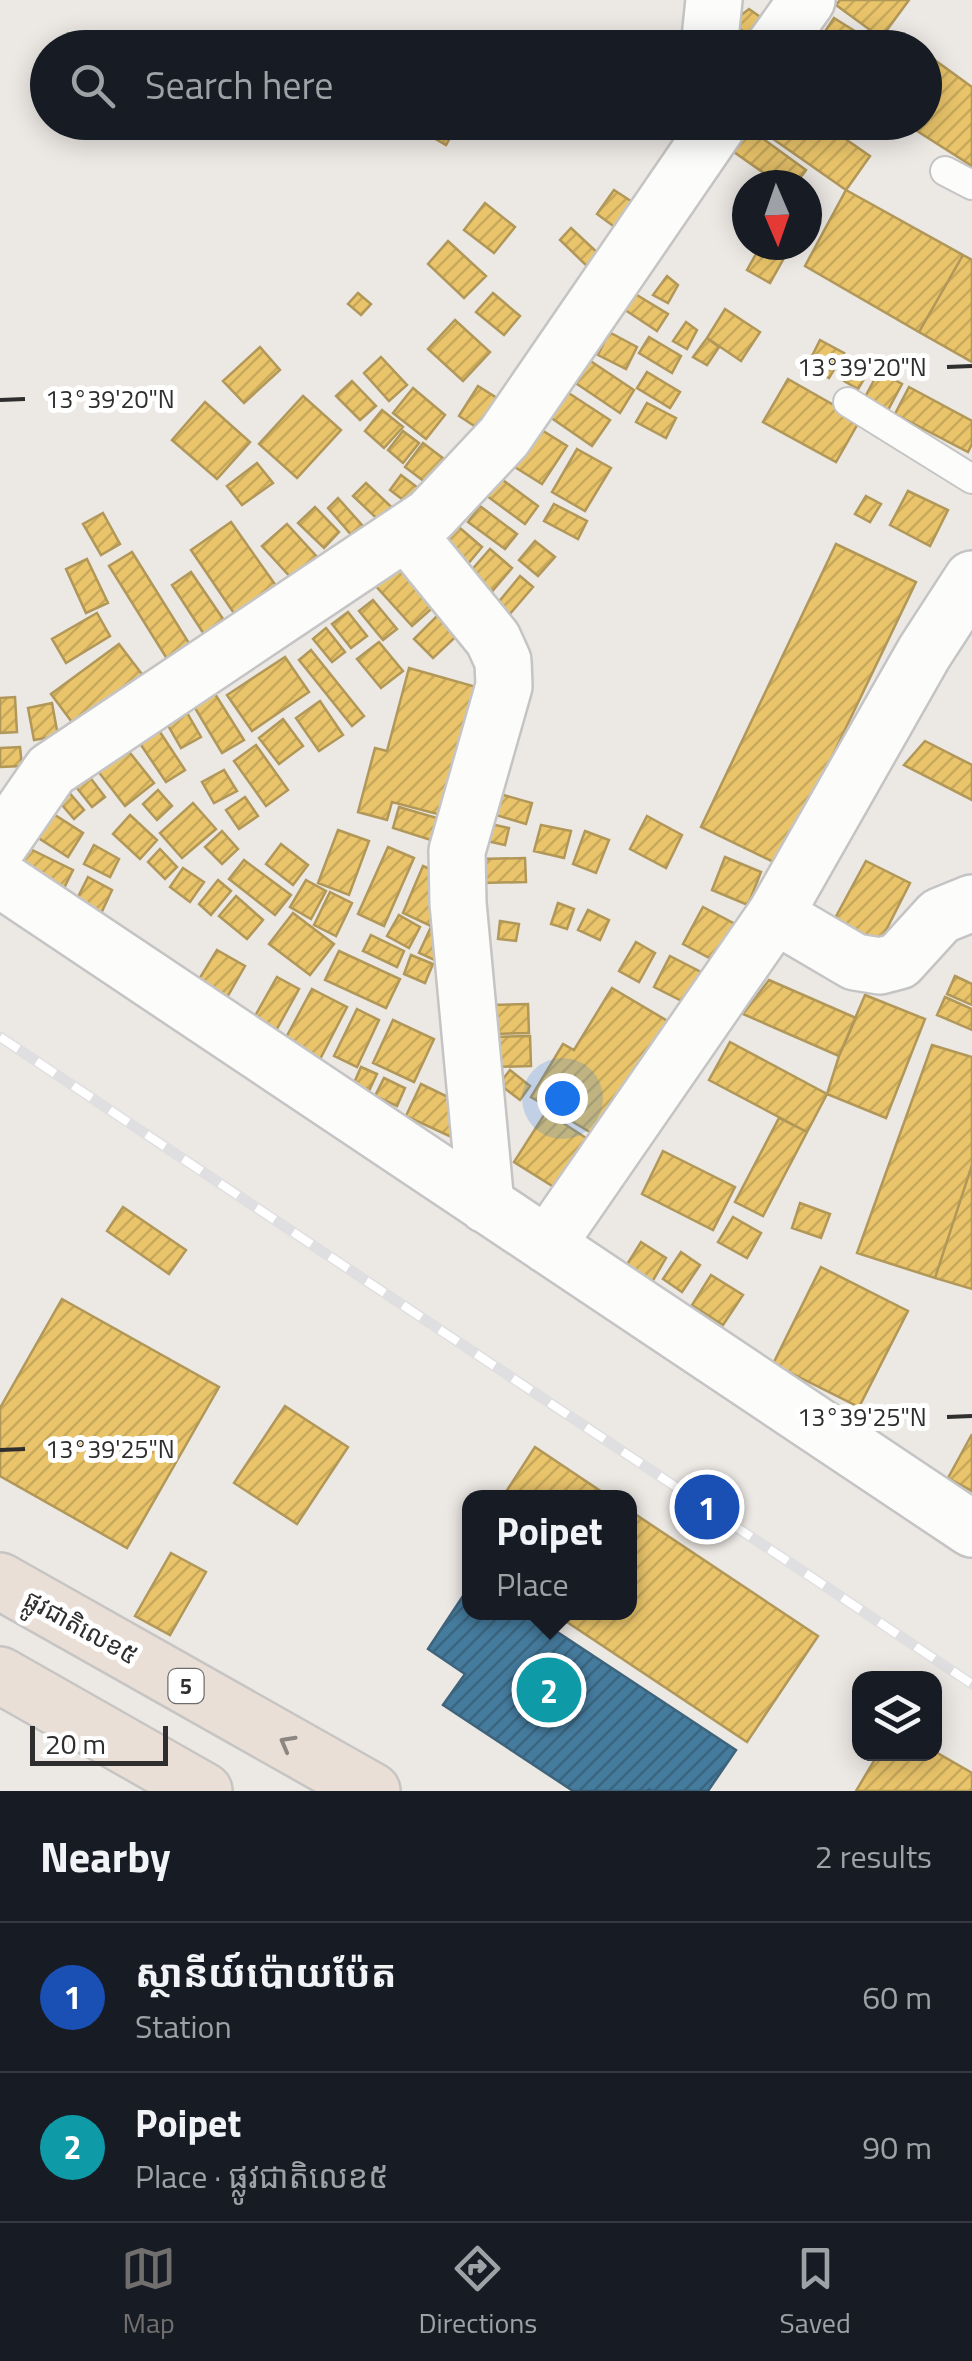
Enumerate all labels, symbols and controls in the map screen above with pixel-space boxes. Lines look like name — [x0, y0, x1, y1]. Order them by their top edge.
search box — [30, 30, 942, 140]
text: Search here — [145, 56, 333, 114]
icon: search — [65, 58, 120, 113]
north arrow — [732, 170, 822, 260]
text: 13°39'20"N — [797, 348, 927, 386]
text: 13°39'20"N — [45, 380, 175, 418]
your location — [537, 1073, 588, 1124]
text: 13°39'25"N — [797, 1398, 927, 1436]
text: 13°39'25"N — [45, 1430, 175, 1468]
pin: 1 — [674, 1470, 740, 1544]
popup — [462, 1490, 637, 1620]
text: Poipet — [496, 1502, 603, 1560]
text: Place — [496, 1560, 569, 1608]
street label: ផ្លូវជាតិលេខ៥ — [15, 1580, 145, 1678]
pin: 2 — [516, 1652, 582, 1728]
road number: 5 — [168, 1669, 204, 1703]
map controls — [852, 1671, 942, 1761]
button: layers — [852, 1671, 942, 1761]
scale bar — [30, 1721, 168, 1766]
text: 20 m — [45, 1722, 106, 1765]
one-way arrow — [280, 1736, 298, 1755]
text: Nearby — [40, 1824, 171, 1888]
text: 2 results — [815, 1832, 932, 1880]
text: ស្ថានីយ៍ប៉ោយប៉ែត — [135, 1944, 397, 2002]
text: 1 — [64, 1973, 81, 2021]
text: 60 m — [862, 1973, 932, 2021]
text: Station — [135, 2002, 232, 2050]
text: Poipet — [135, 2094, 241, 2152]
text: 2 — [64, 2123, 81, 2171]
text: 90 m — [862, 2123, 932, 2171]
text: Place · ផ្លូវជាតិលេខ៥ — [135, 2152, 389, 2200]
tab: Map — [121, 2241, 176, 2344]
tab: Directions — [418, 2241, 537, 2344]
tab: Saved — [780, 2241, 851, 2344]

